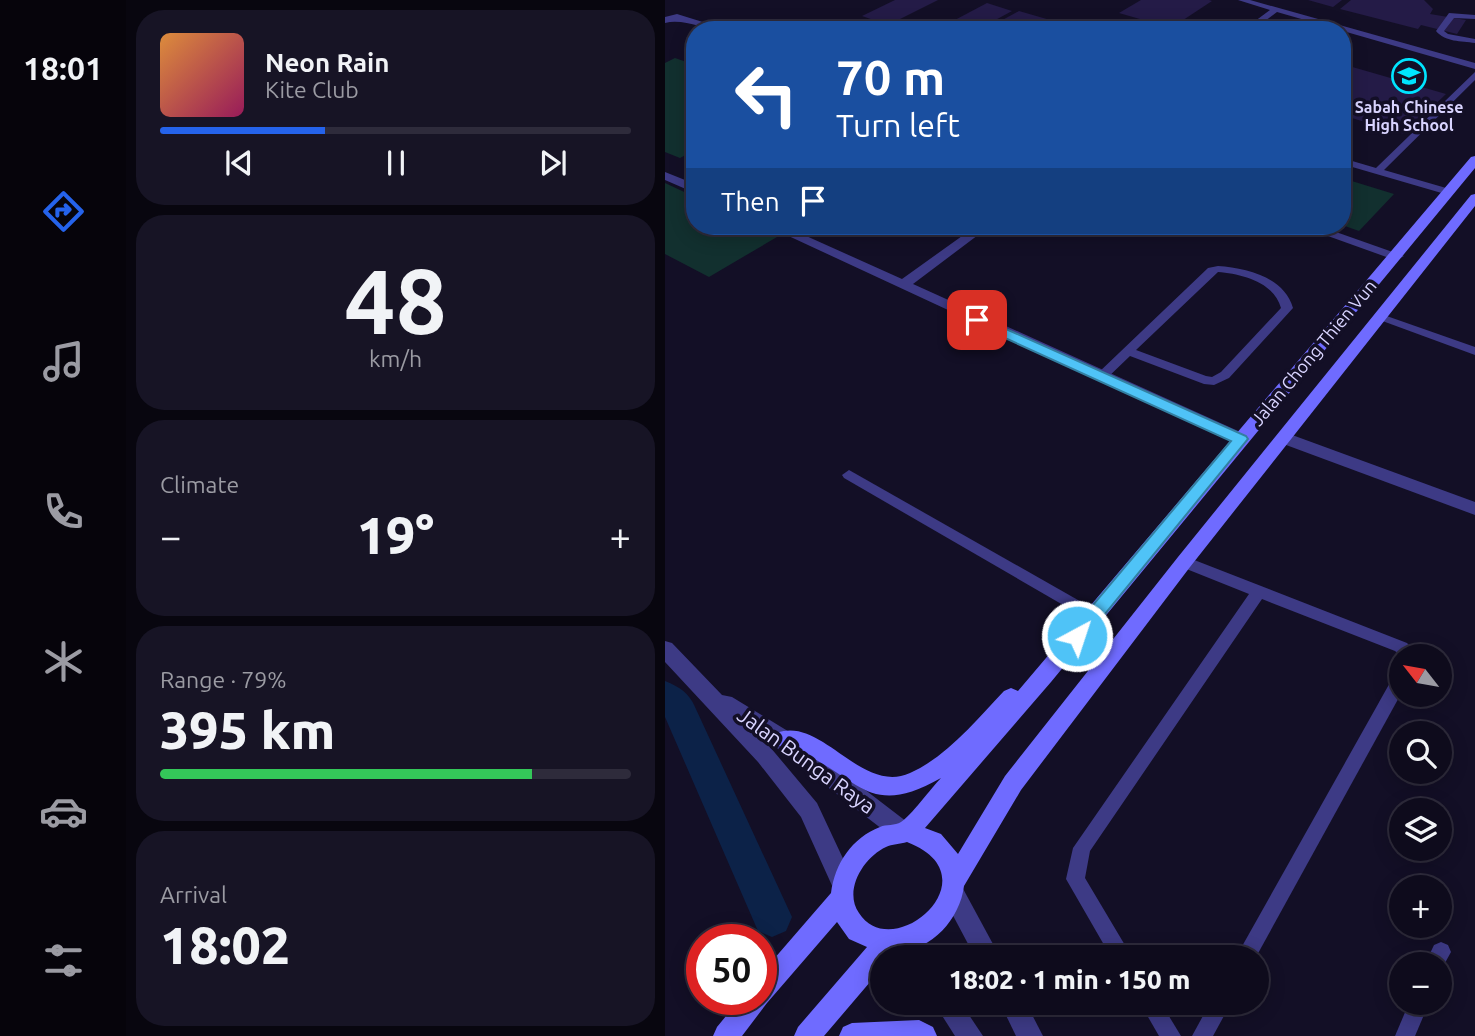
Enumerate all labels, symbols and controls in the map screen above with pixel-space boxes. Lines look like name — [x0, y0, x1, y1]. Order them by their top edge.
text: Neon Rain — [265, 48, 390, 77]
icon: left — [721, 49, 812, 140]
text: 70 m — [836, 49, 945, 104]
text: 18:01 — [23, 50, 103, 86]
school or university icon: Sabah Chinese High School — [1390, 57, 1428, 95]
text: Kite Club — [265, 77, 359, 102]
place label: Sabah Chinese High School — [1355, 98, 1463, 134]
text: Turn left — [836, 107, 960, 143]
icon: previous — [220, 144, 258, 182]
icon: pause — [377, 144, 415, 182]
icon: next — [534, 144, 572, 182]
icon: arrive — [794, 182, 832, 220]
icon: directions — [39, 187, 88, 236]
text: Then — [721, 187, 780, 216]
text: 48 — [344, 249, 447, 351]
street label: Jalan Chong Thien Vun — [1246, 276, 1380, 429]
pin — [947, 290, 1007, 350]
icon: arrive — [958, 301, 996, 339]
icon: music — [39, 337, 88, 386]
text: km/h — [369, 346, 422, 371]
text: Climate — [160, 472, 239, 497]
icon: phone — [39, 487, 88, 536]
text: 19° — [357, 506, 434, 564]
text: − — [160, 515, 181, 557]
text: + — [610, 515, 631, 557]
position arrow — [1040, 599, 1114, 673]
icon: climate — [39, 637, 88, 686]
north arrow — [1389, 644, 1453, 707]
map controls — [1389, 644, 1452, 1015]
text: Range · 79% — [160, 667, 287, 692]
text: 395 km — [160, 701, 335, 759]
street label: Jalan Bunga Raya — [733, 702, 880, 818]
button: search — [1389, 721, 1452, 784]
icon: car — [39, 787, 88, 836]
button: layers — [1389, 798, 1452, 861]
button: + — [1389, 875, 1452, 938]
text: Arrival — [160, 882, 227, 907]
text: 18:02 — [160, 916, 290, 974]
speed limit sign: 50 — [686, 924, 777, 1015]
icon: filters — [39, 936, 88, 985]
button: − — [1389, 952, 1452, 1015]
text: 18:02 · 1 min · 150 m — [949, 965, 1190, 994]

